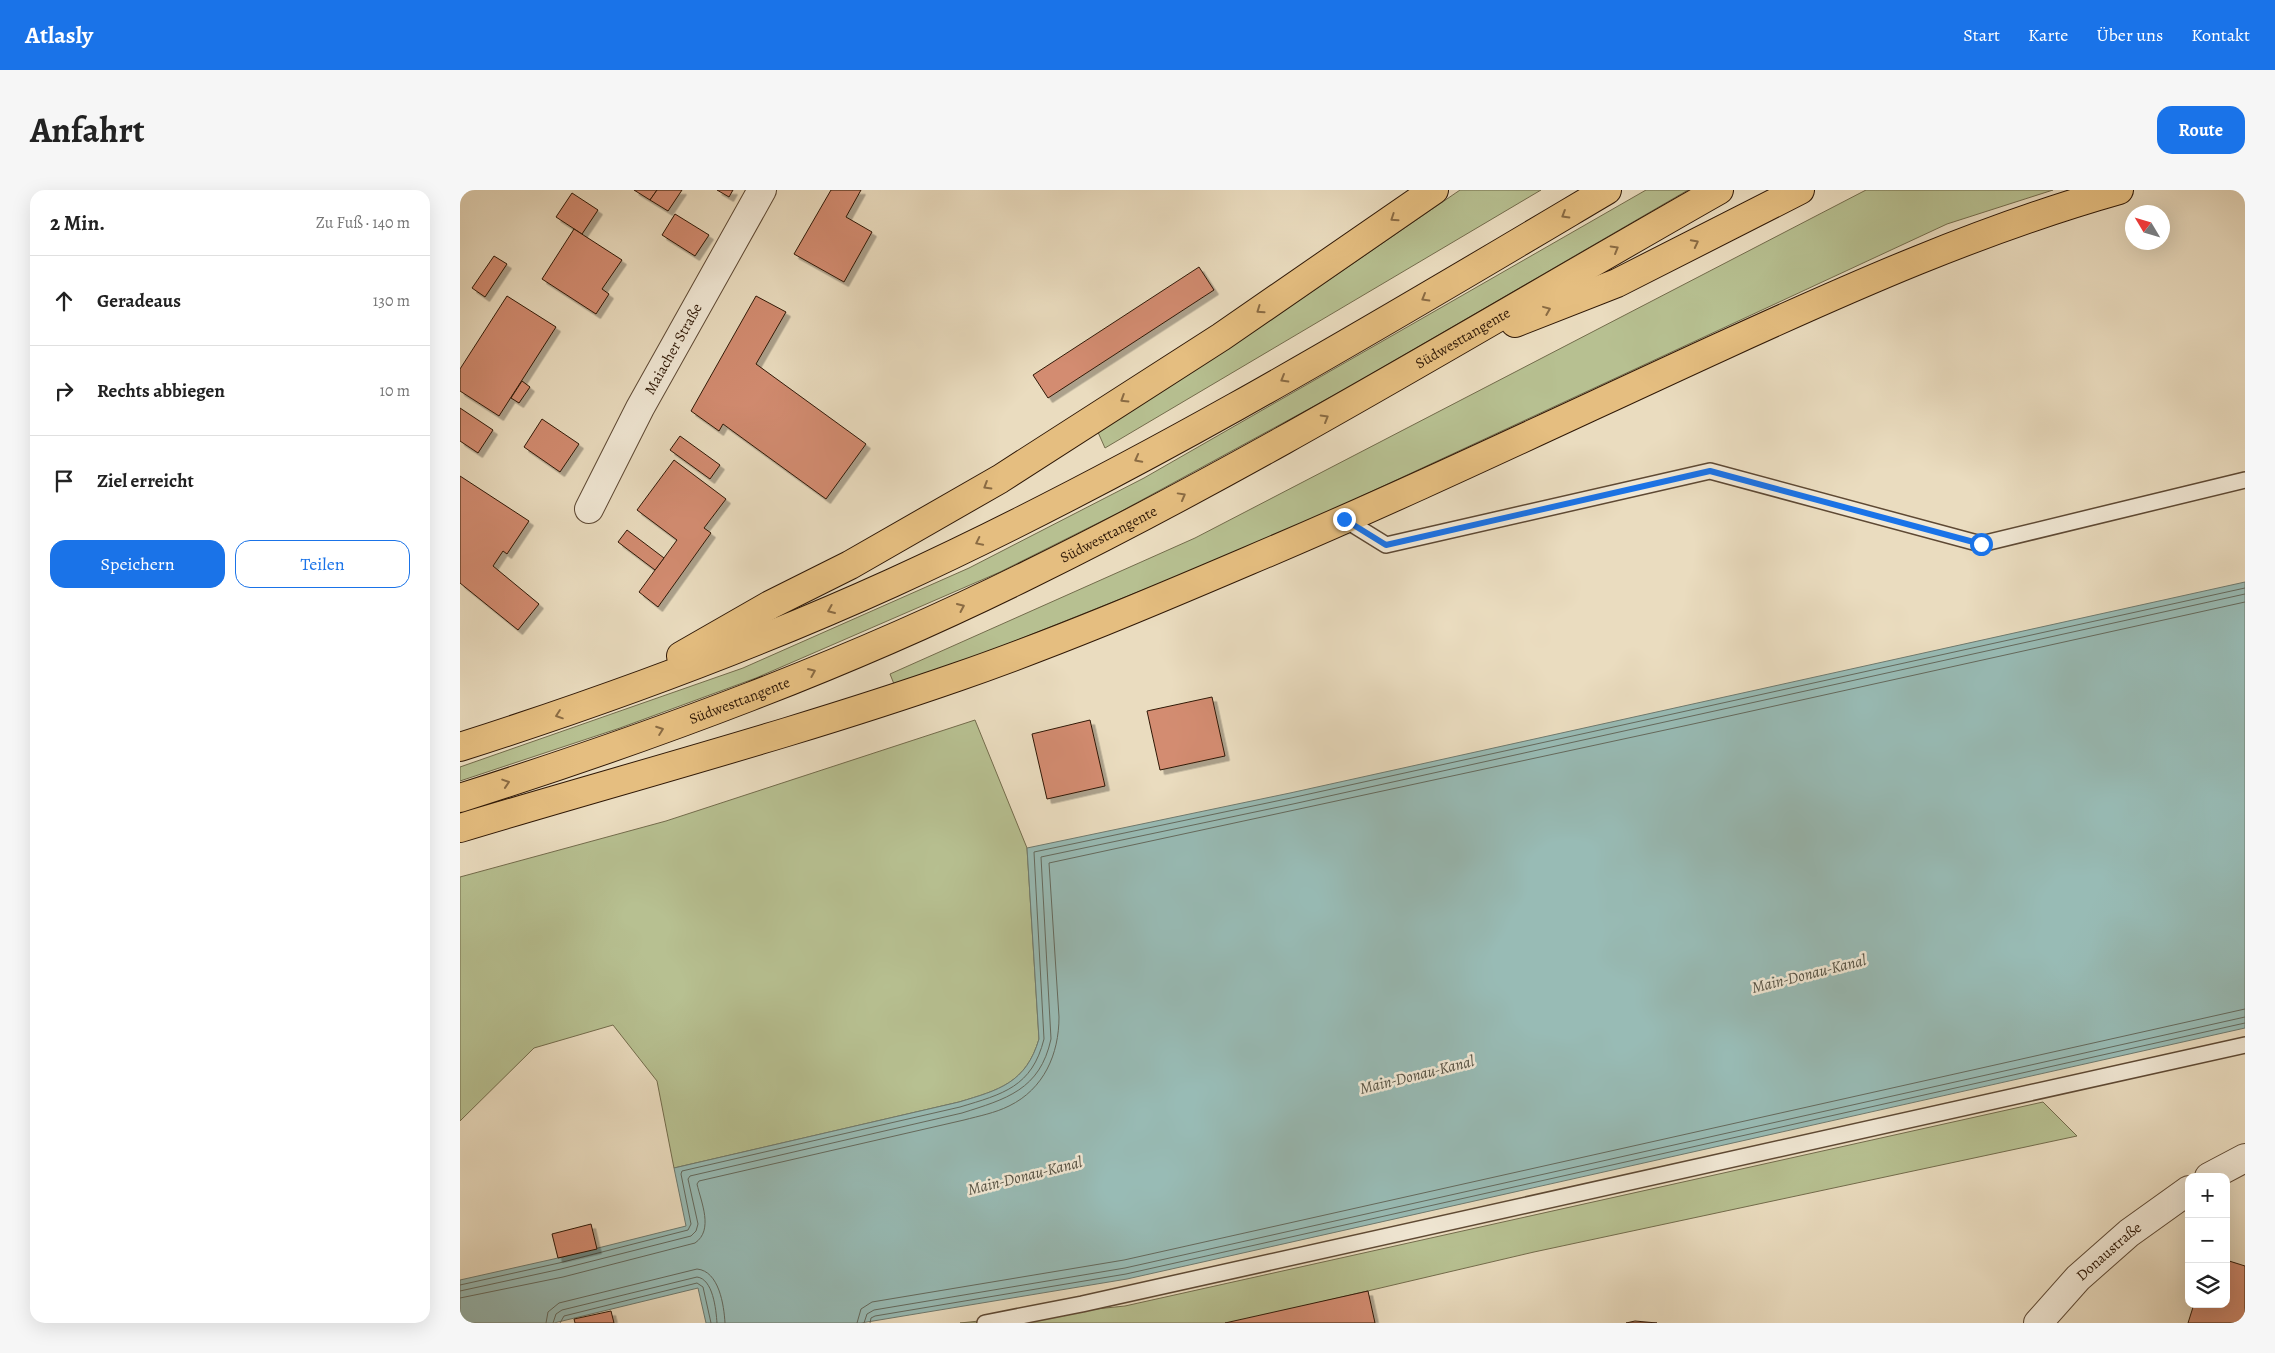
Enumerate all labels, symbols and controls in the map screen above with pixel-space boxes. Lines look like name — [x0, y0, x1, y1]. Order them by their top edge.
text: Atlasly — [25, 19, 93, 51]
text: Start — [1963, 23, 2000, 47]
text: Karte — [2028, 23, 2068, 47]
text: Über uns — [2096, 23, 2163, 47]
text: Kontakt — [2191, 23, 2250, 47]
text: Anfahrt — [30, 106, 145, 154]
button: Route — [2157, 106, 2245, 154]
north arrow — [2125, 205, 2170, 250]
one-way arrow — [1561, 208, 1570, 218]
text: 2 Min. — [50, 209, 105, 237]
text: Zu Fuß · 140 m — [316, 212, 410, 234]
one-way arrow — [1390, 212, 1400, 221]
one-way arrow — [1690, 238, 1699, 249]
one-way arrow — [1609, 246, 1618, 256]
icon: ahead — [50, 287, 78, 315]
text: Geradeaus — [97, 288, 181, 314]
text: 130 m — [373, 290, 410, 312]
one-way arrow — [1421, 291, 1430, 301]
street label: Maiacher Straße — [640, 299, 707, 398]
street label: Südwesttangente — [1412, 302, 1514, 373]
one-way arrow — [1256, 304, 1266, 313]
one-way arrow — [1542, 306, 1551, 316]
one-way arrow — [1280, 372, 1289, 382]
icon: right — [50, 377, 78, 405]
text: Rechts abbiegen — [97, 378, 225, 404]
text: 10 m — [380, 380, 410, 402]
one-way arrow — [1121, 392, 1130, 402]
one-way arrow — [1320, 414, 1329, 424]
one-way arrow — [1135, 453, 1144, 463]
icon: arrive — [50, 467, 78, 495]
text: Ziel erreicht — [97, 468, 194, 494]
one-way arrow — [984, 480, 993, 490]
one-way arrow — [1177, 492, 1186, 502]
street label: Südwesttangente — [1057, 501, 1161, 568]
route end — [1333, 508, 1356, 531]
route start — [1970, 533, 1993, 556]
one-way arrow — [975, 536, 984, 546]
button: Speichern — [50, 540, 225, 588]
button: Teilen — [235, 540, 410, 588]
one-way arrow — [956, 602, 965, 613]
one-way arrow — [827, 604, 836, 614]
one-way arrow — [807, 668, 816, 678]
street label: Südwesttangente — [686, 672, 793, 729]
one-way arrow — [555, 709, 564, 719]
one-way arrow — [655, 726, 664, 736]
one-way arrow — [502, 779, 510, 789]
water label: Main-Donau-Kanal — [1749, 949, 1869, 999]
water label: Main-Donau-Kanal — [1357, 1050, 1477, 1100]
water label: Main-Donau-Kanal — [965, 1151, 1085, 1201]
map controls — [2185, 1173, 2230, 1308]
button: + — [2185, 1173, 2230, 1218]
street label: Donaustraße — [2072, 1217, 2146, 1285]
button: − — [2185, 1218, 2230, 1263]
button: layers — [2185, 1263, 2230, 1308]

